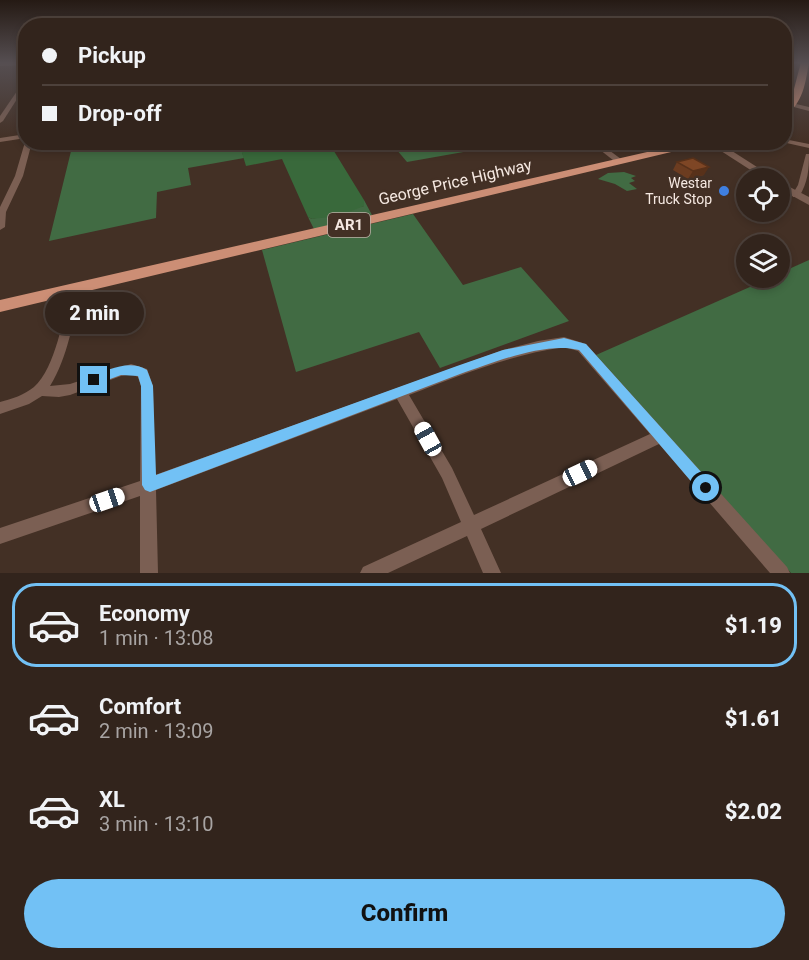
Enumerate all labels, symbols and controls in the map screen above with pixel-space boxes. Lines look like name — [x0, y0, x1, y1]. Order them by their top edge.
text: Pickup — [78, 43, 146, 68]
text: Drop-off — [78, 101, 162, 126]
street label: George Price Highway — [377, 155, 534, 209]
map controls — [736, 168, 790, 288]
button: locate — [736, 168, 790, 222]
place label: Westar Truck Stop — [645, 175, 712, 207]
marker: Westar Truck Stop — [717, 184, 731, 198]
road number: AR1 — [328, 213, 370, 237]
button: layers — [736, 234, 790, 288]
callout: 2 min — [44, 293, 144, 335]
text: 2 min — [69, 301, 120, 325]
route end — [80, 366, 107, 393]
car — [411, 419, 445, 459]
car — [560, 457, 600, 489]
route start — [692, 474, 719, 501]
car — [87, 486, 127, 514]
icon: car — [27, 598, 81, 652]
text: Economy — [99, 601, 190, 626]
text: $1.19 — [725, 613, 782, 638]
text: 1 min · 13:08 — [99, 626, 214, 650]
icon: car — [27, 691, 81, 745]
text: Comfort — [99, 694, 181, 719]
text: $1.61 — [725, 706, 782, 731]
text: 2 min · 13:09 — [99, 719, 214, 743]
icon: car — [27, 784, 81, 838]
text: XL — [99, 787, 125, 812]
text: $2.02 — [725, 799, 782, 824]
text: 3 min · 13:10 — [99, 812, 214, 836]
button: Confirm — [24, 879, 785, 948]

